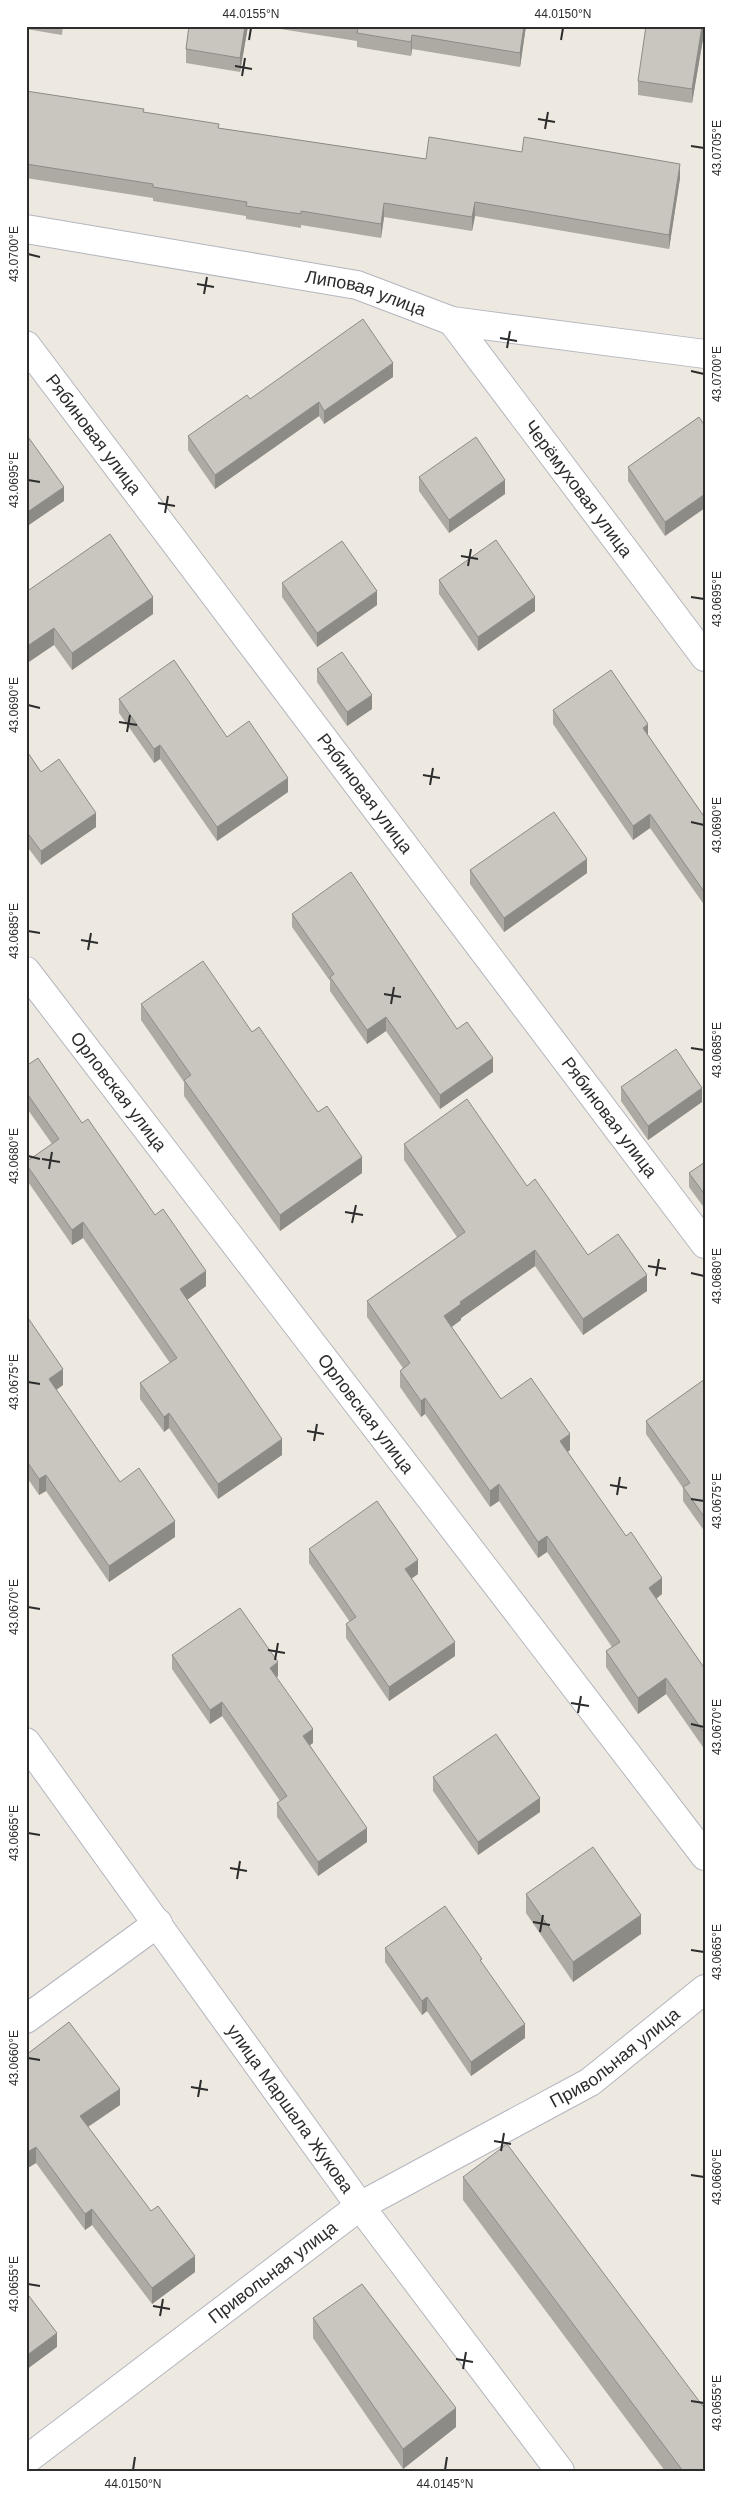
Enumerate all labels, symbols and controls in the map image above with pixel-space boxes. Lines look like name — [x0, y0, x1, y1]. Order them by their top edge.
text: 44.0155°N — [223, 7, 279, 21]
text: 44.0150°N — [535, 7, 591, 21]
text: 43.0705°E — [710, 120, 724, 176]
text: 43.0700°E — [7, 226, 21, 282]
street label: Липовая улица — [304, 266, 430, 321]
text: 43.0700°E — [710, 346, 724, 402]
street label: Рябиновая улица — [42, 370, 146, 499]
street label: Черёмуховая улица — [520, 416, 637, 562]
text: 43.0695°E — [7, 452, 21, 508]
text: 43.0695°E — [710, 571, 724, 627]
text: 43.0690°E — [7, 677, 21, 733]
street label: Рябиновая улица — [313, 730, 417, 858]
text: 43.0690°E — [710, 797, 724, 853]
text: 43.0685°E — [7, 903, 21, 959]
text: 43.0685°E — [710, 1022, 724, 1078]
street label: Орловская улица — [66, 1028, 171, 1156]
street label: Рябиновая улица — [558, 1053, 662, 1182]
text: 43.0680°E — [7, 1128, 21, 1184]
text: 43.0680°E — [710, 1248, 724, 1304]
street label: Орловская улица — [314, 1350, 418, 1478]
text: 43.0675°E — [7, 1354, 21, 1410]
text: 43.0675°E — [710, 1473, 724, 1529]
text: 43.0670°E — [7, 1579, 21, 1635]
text: 43.0670°E — [710, 1699, 724, 1755]
text: 43.0665°E — [7, 1805, 21, 1861]
text: 43.0665°E — [710, 1924, 724, 1980]
street label: Привольная улица — [547, 2003, 684, 2112]
street label: улица Маршала Жукова — [223, 2021, 358, 2198]
text: 43.0660°E — [7, 2030, 21, 2086]
text: 43.0660°E — [710, 2149, 724, 2205]
street label: Привольная улица — [205, 2217, 342, 2328]
text: 43.0655°E — [7, 2256, 21, 2312]
text: 43.0655°E — [710, 2375, 724, 2431]
text: 44.0150°N — [105, 2477, 161, 2491]
text: 44.0145°N — [417, 2477, 473, 2491]

